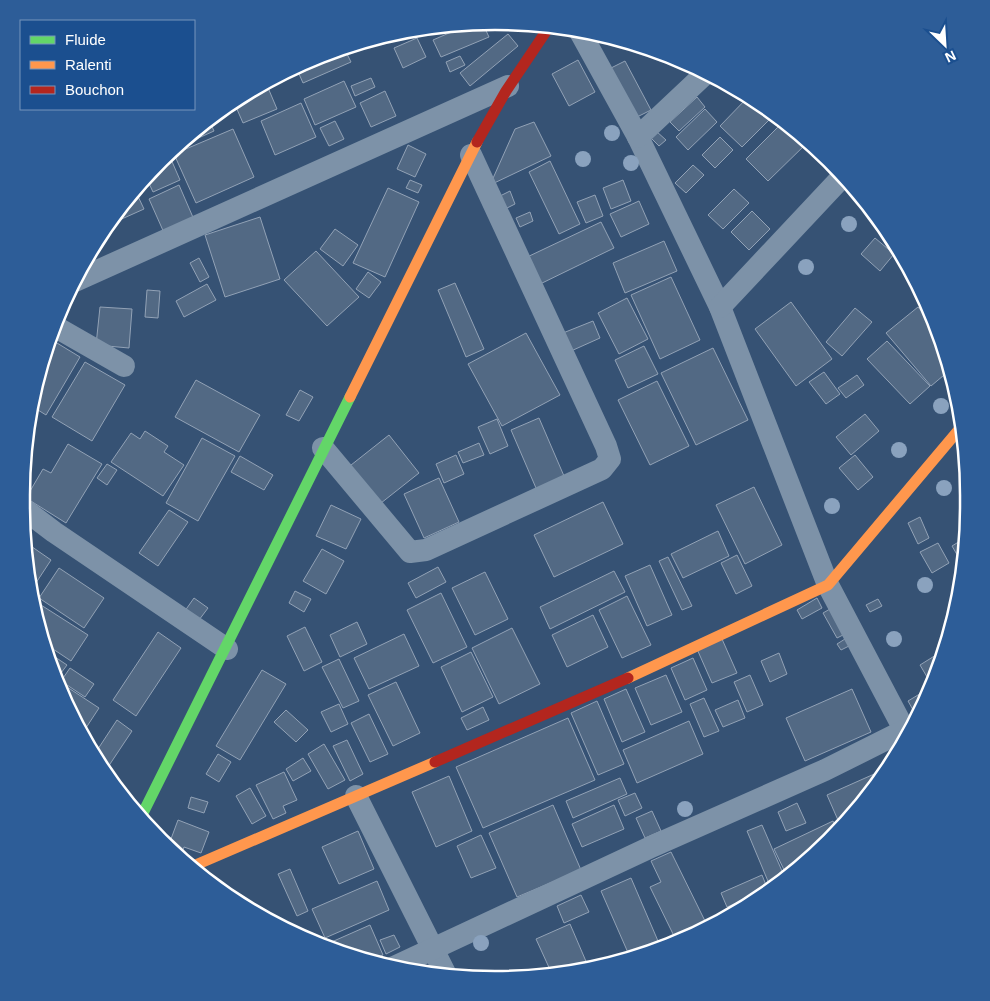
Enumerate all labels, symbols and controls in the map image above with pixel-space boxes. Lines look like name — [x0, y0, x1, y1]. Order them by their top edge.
legend — [20, 20, 195, 110]
north arrow — [920, 20, 970, 70]
text: Fluide — [65, 31, 106, 48]
text: N — [943, 47, 958, 66]
text: Ralenti — [65, 56, 112, 73]
text: Bouchon — [65, 81, 124, 98]

